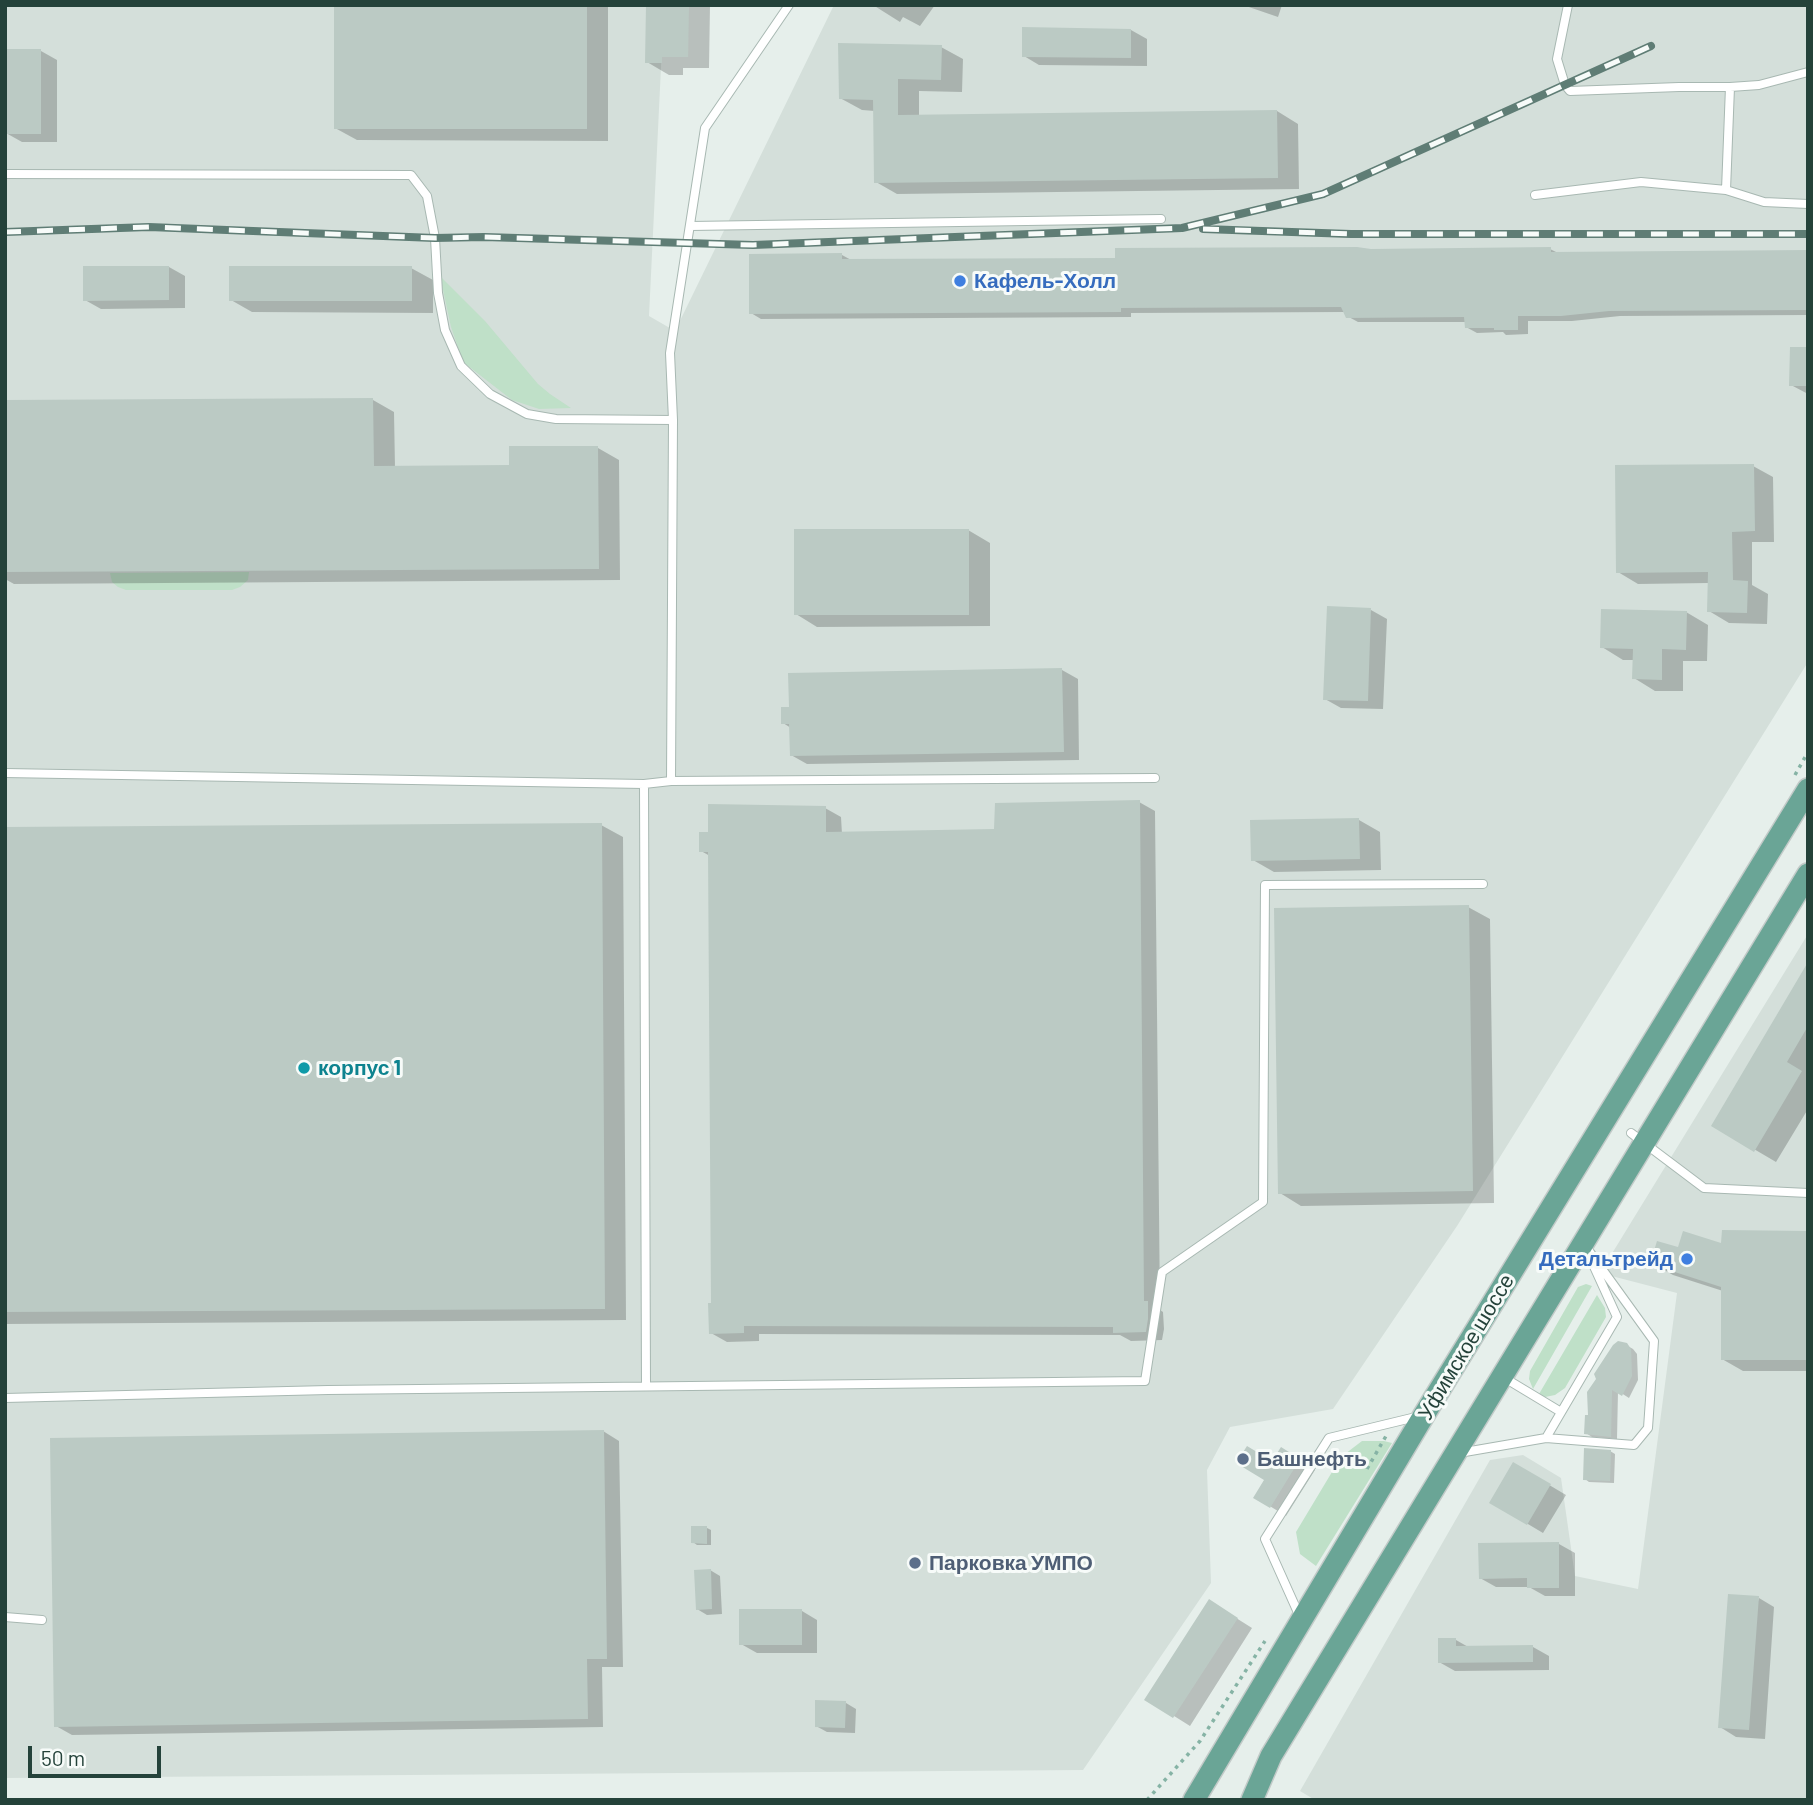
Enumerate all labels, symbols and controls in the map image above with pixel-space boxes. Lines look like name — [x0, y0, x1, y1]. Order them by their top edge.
place label: Кафель-Холл — [974, 268, 1116, 294]
marker: Кафель-Холл — [952, 273, 968, 289]
place label: корпус 1 — [318, 1055, 401, 1081]
marker: корпус 1 — [296, 1060, 312, 1076]
place label: Детальтрейд — [1539, 1246, 1673, 1272]
marker: Детальтрейд — [1679, 1251, 1695, 1267]
street label: Уфимское шоссе — [1413, 1270, 1519, 1424]
place label: Башнефть — [1257, 1446, 1367, 1472]
marker: Башнефть — [1235, 1451, 1251, 1467]
place label: Парковка УМПО — [929, 1550, 1093, 1576]
marker: Парковка УМПО — [907, 1555, 923, 1571]
scale bar — [32, 1731, 164, 1775]
text: 50 m — [41, 1745, 85, 1770]

